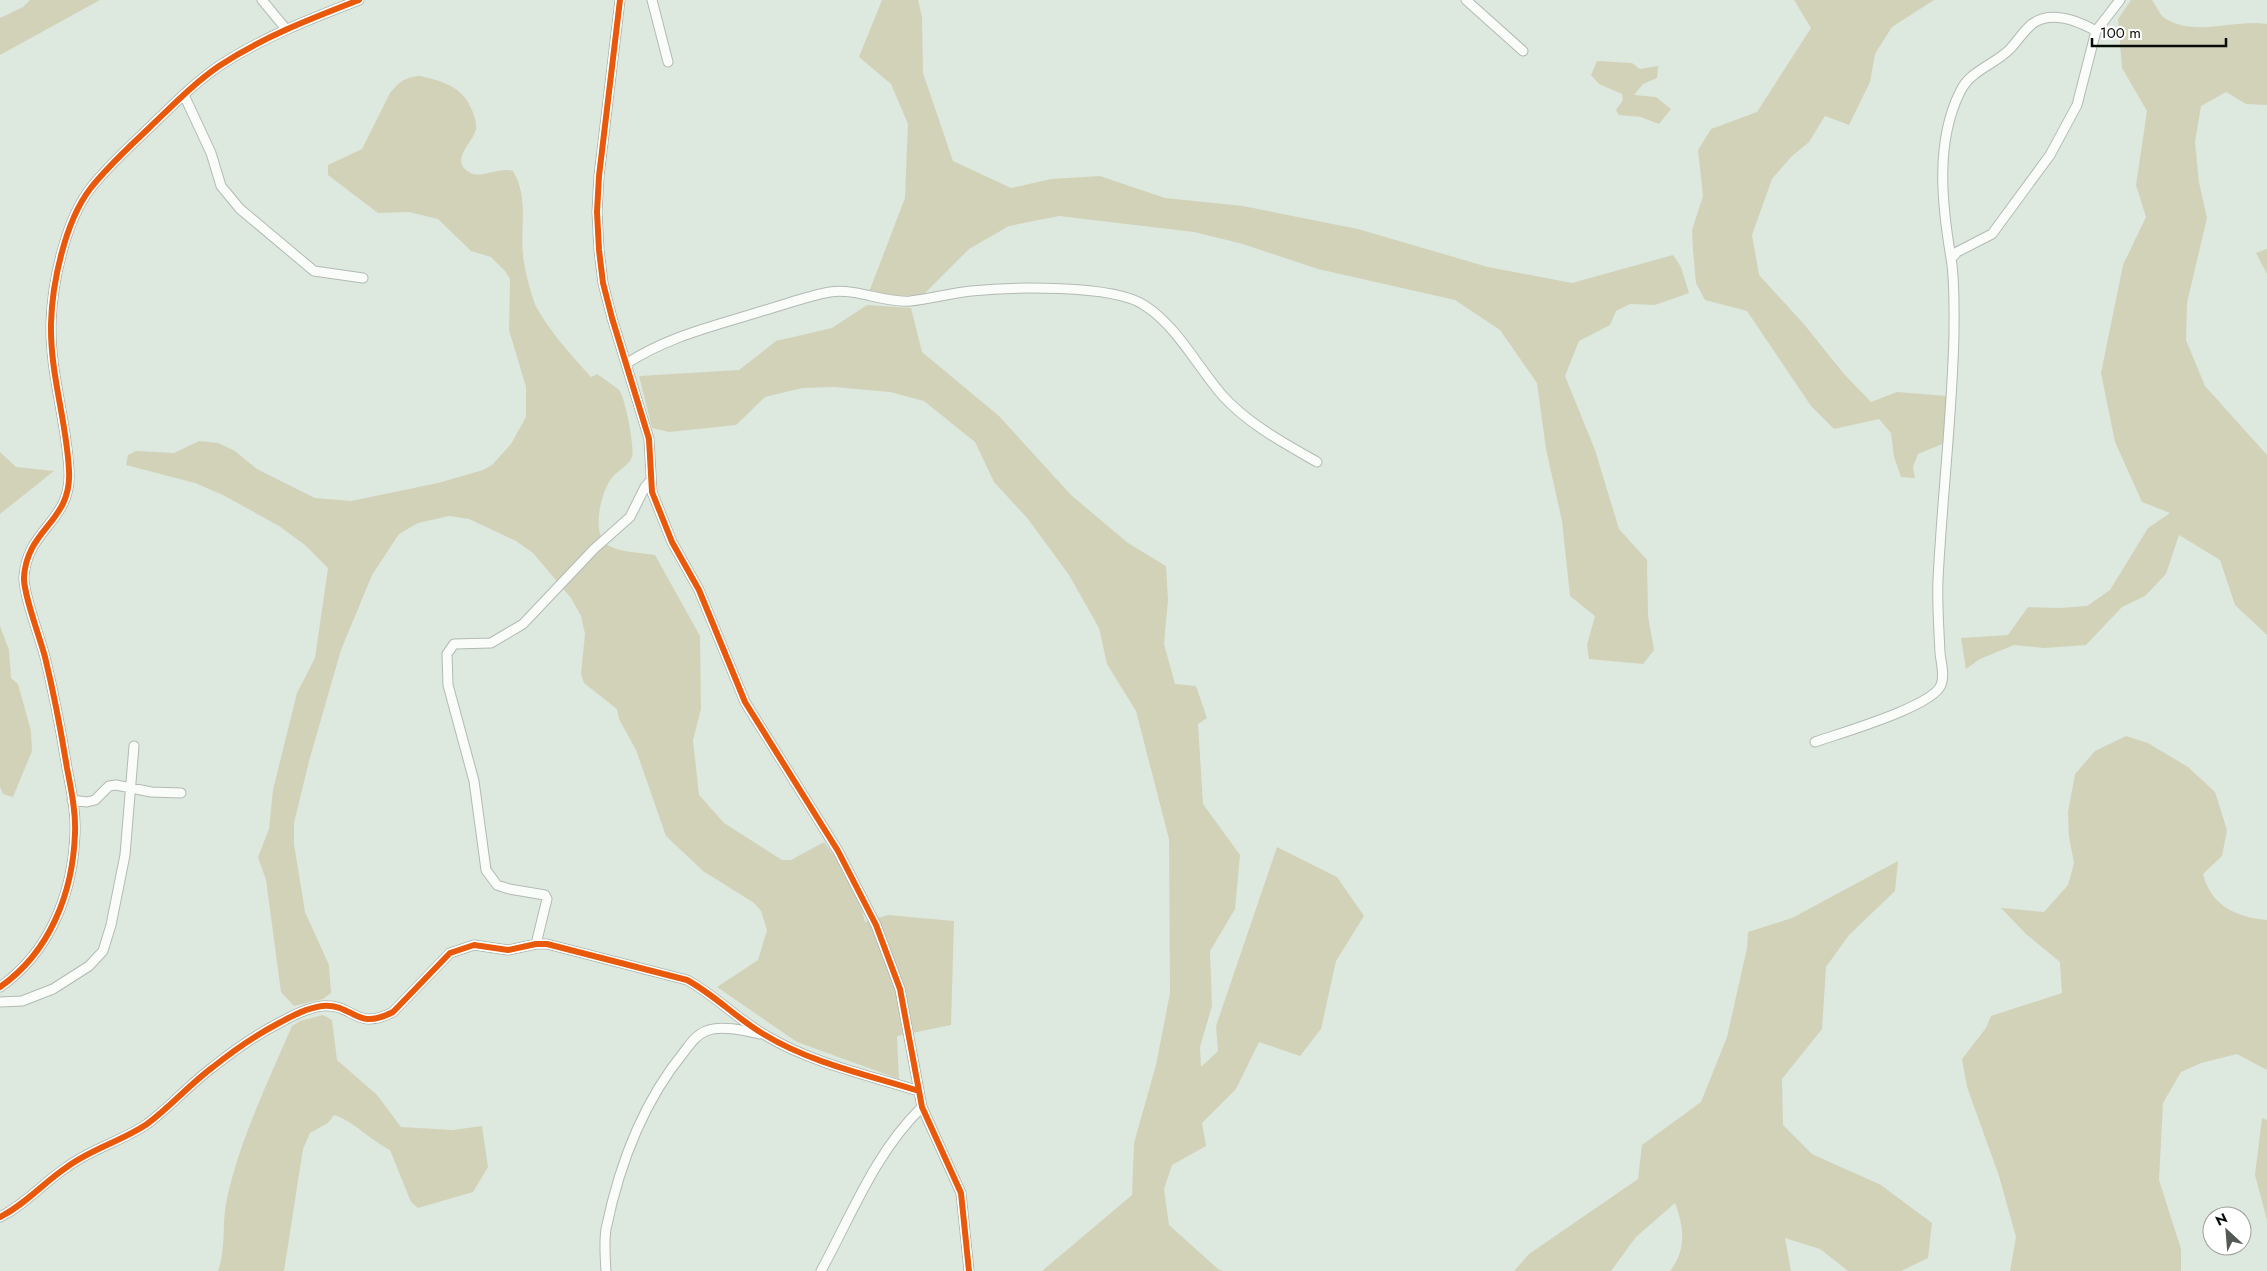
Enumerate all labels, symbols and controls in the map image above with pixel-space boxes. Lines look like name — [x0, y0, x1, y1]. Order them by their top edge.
scale bar — [2092, 15, 2226, 47]
text: 100 m — [2100, 22, 2141, 44]
north arrow — [2202, 1206, 2252, 1256]
text: N — [2212, 1208, 2231, 1231]

